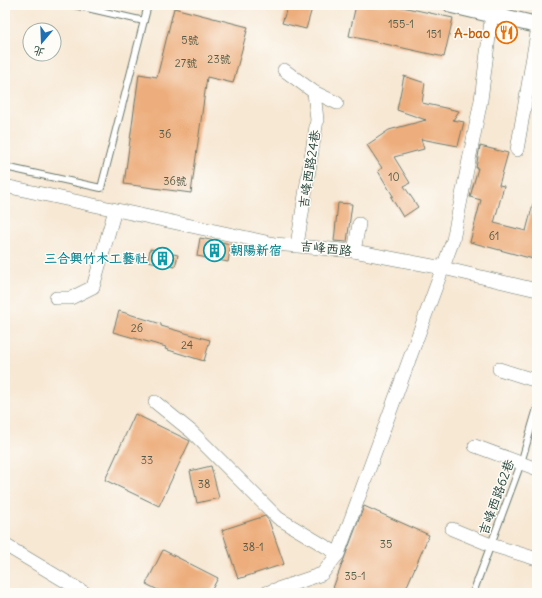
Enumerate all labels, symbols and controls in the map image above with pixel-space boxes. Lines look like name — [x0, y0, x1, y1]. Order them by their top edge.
house number: 155-1 — [388, 17, 414, 31]
restaurant icon: A-bao — [493, 20, 519, 46]
north arrow — [22, 22, 62, 62]
place label: A-bao — [454, 25, 490, 42]
house number: 151 — [426, 27, 442, 41]
house number: 5號 — [181, 33, 199, 47]
text: 北 — [31, 43, 46, 60]
house number: 23號 — [207, 52, 231, 66]
house number: 27號 — [175, 56, 197, 70]
house number: 36 — [159, 127, 171, 141]
street label: 吉峰西路24巷 — [295, 129, 324, 210]
house number: 10 — [388, 170, 400, 184]
house number: 36號 — [163, 174, 187, 188]
house number: 61 — [489, 229, 499, 243]
building icon: 朝陽新宿 — [201, 237, 227, 263]
street label: 吉峰西路 — [299, 237, 353, 260]
place label: 朝陽新宿 — [230, 242, 282, 259]
building icon: 三合興竹木工藝社 — [150, 245, 176, 271]
place label: 三合興竹木工藝社 — [44, 250, 148, 267]
house number: 26 — [131, 321, 143, 335]
house number: 24 — [181, 338, 193, 352]
house number: 33 — [141, 453, 153, 467]
street label: 吉峰西路62巷 — [475, 457, 518, 537]
house number: 38 — [198, 477, 210, 491]
house number: 35 — [380, 537, 392, 551]
house number: 38-1 — [242, 540, 264, 554]
house number: 35-1 — [344, 569, 366, 583]

